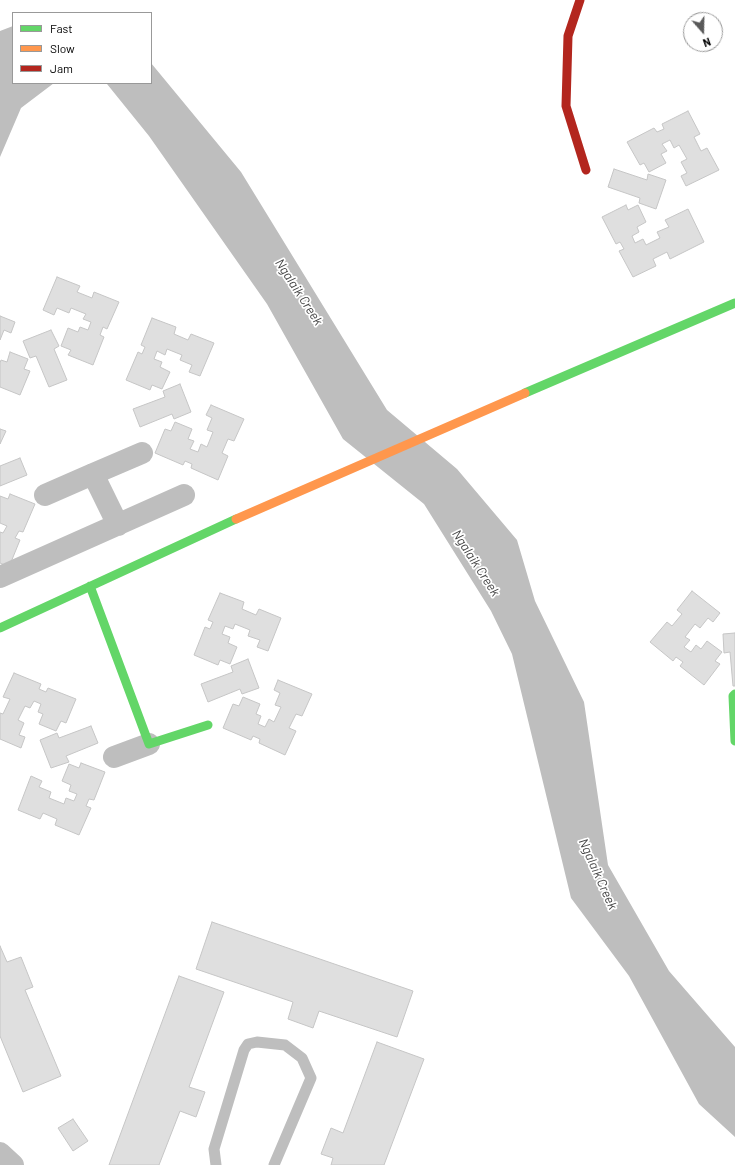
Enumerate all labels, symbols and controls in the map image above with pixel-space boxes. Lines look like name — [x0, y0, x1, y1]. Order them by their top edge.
legend — [12, 12, 152, 84]
north arrow — [683, 12, 723, 52]
text: Fast — [50, 21, 73, 35]
text: N — [701, 35, 713, 50]
text: Slow — [50, 41, 75, 55]
text: Jam — [50, 61, 73, 75]
water label: Ngalaik Creek — [272, 256, 326, 328]
water label: Ngalaik Creek — [449, 527, 503, 599]
water label: Ngalaik Creek — [575, 836, 621, 912]

